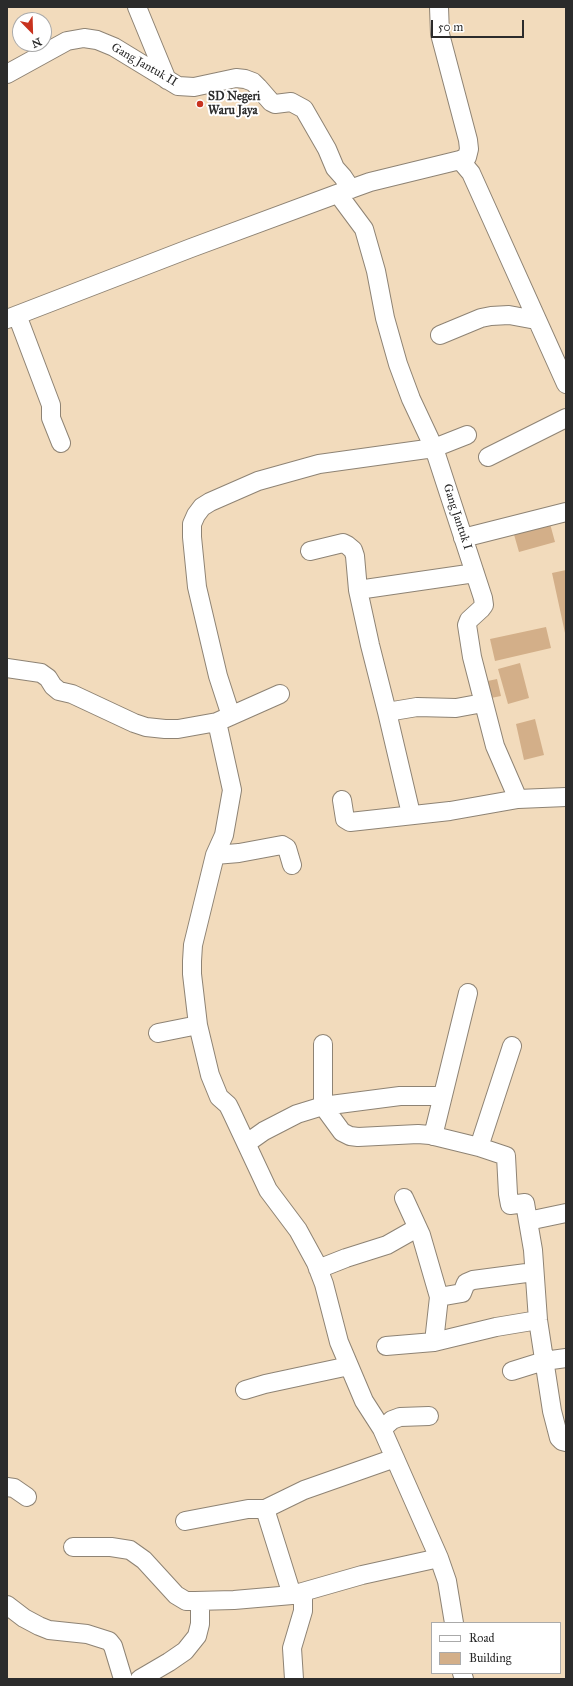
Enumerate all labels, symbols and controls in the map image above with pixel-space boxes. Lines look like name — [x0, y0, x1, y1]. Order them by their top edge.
north arrow — [12, 12, 52, 52]
scale bar — [433, 12, 526, 38]
text: 50 m — [438, 20, 463, 34]
text: N — [30, 35, 43, 50]
street label: Gang Jantuk II — [108, 40, 180, 90]
place label: SD Negeri Waru Jaya — [208, 90, 260, 118]
marker: SD Negeri Waru Jaya — [195, 99, 205, 109]
street label: Gang Jantuk I — [440, 482, 474, 552]
legend — [431, 1622, 561, 1674]
text: Road — [469, 1631, 495, 1645]
text: Building — [469, 1651, 511, 1665]

